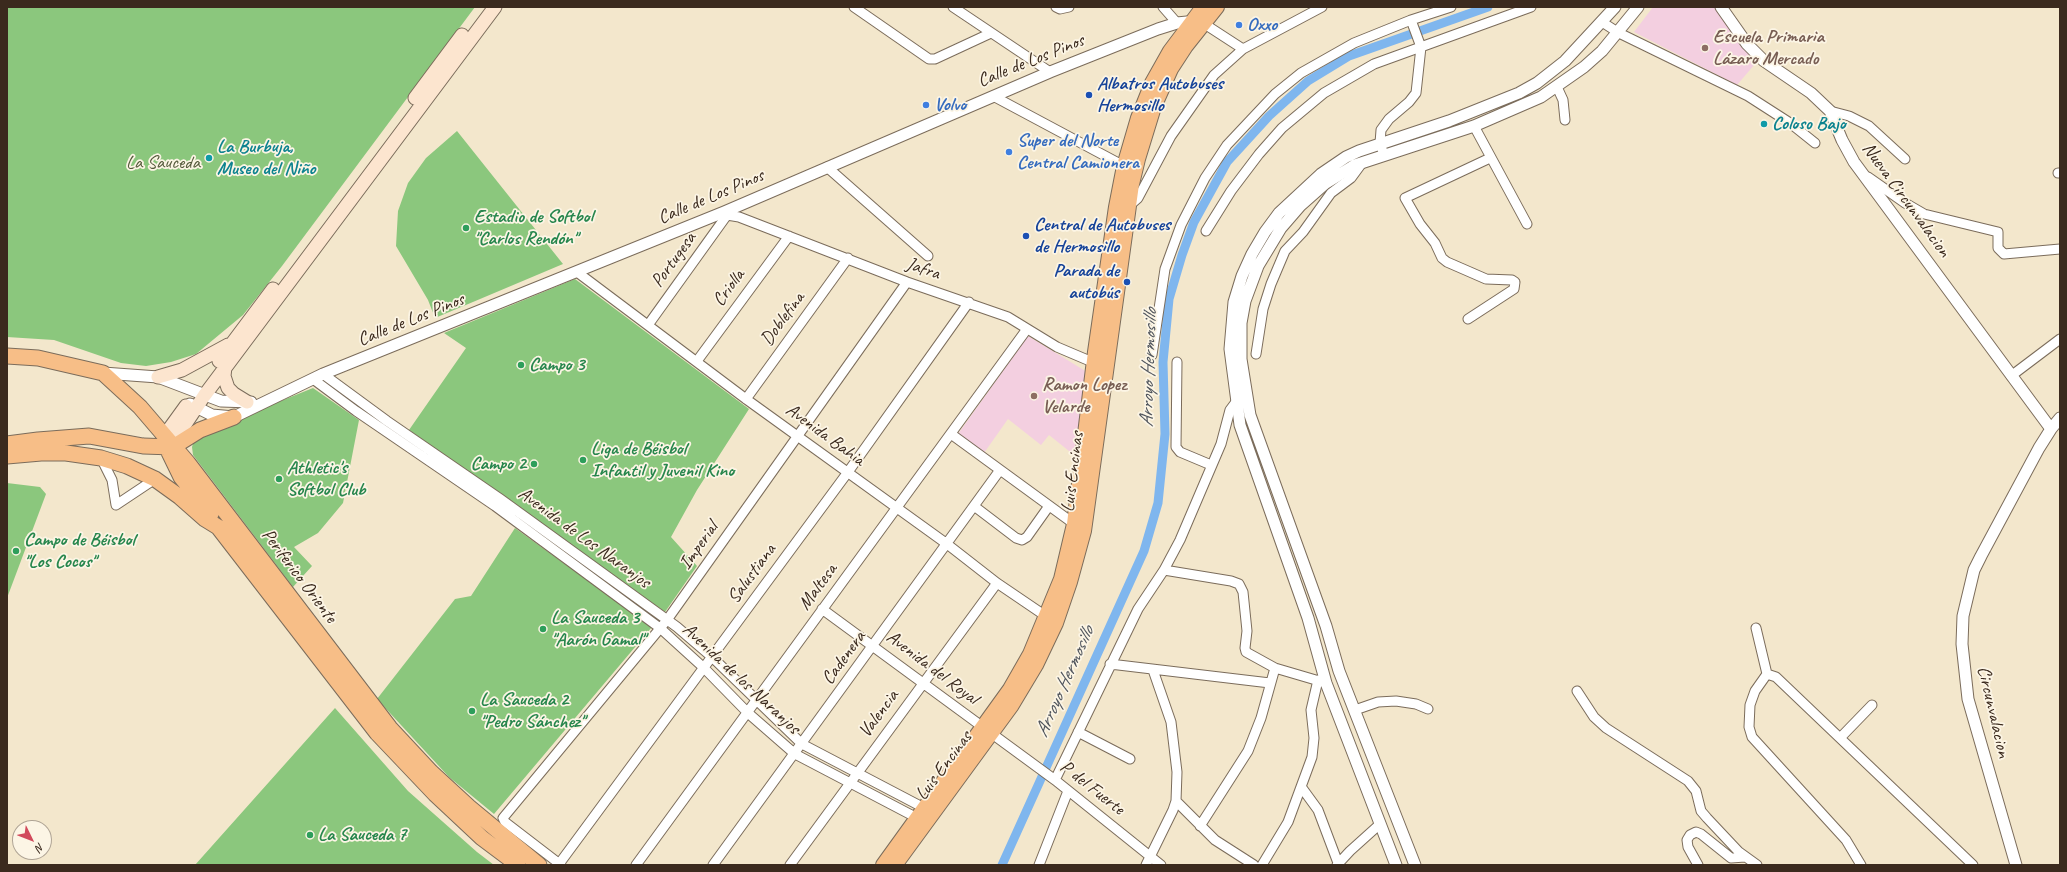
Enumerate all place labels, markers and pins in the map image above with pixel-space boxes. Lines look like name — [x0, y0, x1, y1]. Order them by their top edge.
place label: Oxxo — [1247, 14, 1277, 36]
marker: Oxxo — [1234, 20, 1244, 30]
place label: Escuela Primaria Lázaro Mercado — [1713, 26, 1824, 70]
marker: Escuela Primaria Lázaro Mercado — [1700, 43, 1710, 53]
place label: Albatros Autobuses Hermosillo — [1097, 73, 1223, 117]
marker: Albatros Autobuses Hermosillo — [1084, 90, 1094, 100]
place label: Volvo — [934, 94, 966, 116]
marker: Volvo — [921, 100, 931, 110]
place label: Coloso Bajo — [1772, 113, 1846, 135]
marker: Coloso Bajo — [1759, 119, 1769, 129]
place label: Super del Norte Central Camionera — [1017, 130, 1139, 174]
place label: La Burbuja, Museo del Niño — [217, 136, 315, 180]
marker: Super del Norte Central Camionera — [1004, 147, 1014, 157]
marker: La Burbuja, Museo del Niño — [204, 153, 214, 163]
place label: Estadio de Softbol "Carlos Rendón" — [474, 206, 593, 250]
place label: Central de Autobuses de Hermosillo — [1034, 214, 1170, 258]
marker: Estadio de Softbol "Carlos Rendón" — [461, 223, 471, 233]
marker: Central de Autobuses de Hermosillo — [1021, 231, 1031, 241]
place label: Parada de autobús — [1054, 260, 1119, 304]
marker: Parada de autobús — [1122, 277, 1132, 287]
place label: Campo 3 — [529, 354, 585, 376]
marker: Campo 3 — [516, 360, 526, 370]
place label: Ramon Lopez Velarde — [1042, 374, 1126, 418]
marker: Ramon Lopez Velarde — [1029, 391, 1039, 401]
place label: Liga de Béisbol Infantil y Juvenil Kino — [591, 438, 734, 482]
place label: Campo 2 — [470, 453, 526, 475]
marker: Liga de Béisbol Infantil y Juvenil Kino — [578, 455, 588, 465]
place label: Athletic's Softbol Club — [287, 457, 365, 501]
marker: Campo 2 — [529, 459, 539, 469]
marker: Athletic's Softbol Club — [274, 474, 284, 484]
place label: Campo de Béisbol "Los Cocos" — [24, 529, 135, 573]
marker: Campo de Béisbol "Los Cocos" — [11, 546, 21, 556]
place label: La Sauceda 3 "Aarón Gamal" — [551, 607, 645, 651]
marker: La Sauceda 3 "Aarón Gamal" — [538, 624, 548, 634]
place label: La Sauceda 2 "Pedro Sánchez" — [480, 689, 584, 733]
marker: La Sauceda 2 "Pedro Sánchez" — [467, 706, 477, 716]
place label: La Sauceda 7 — [318, 824, 406, 846]
marker: La Sauceda 7 — [305, 830, 315, 840]

